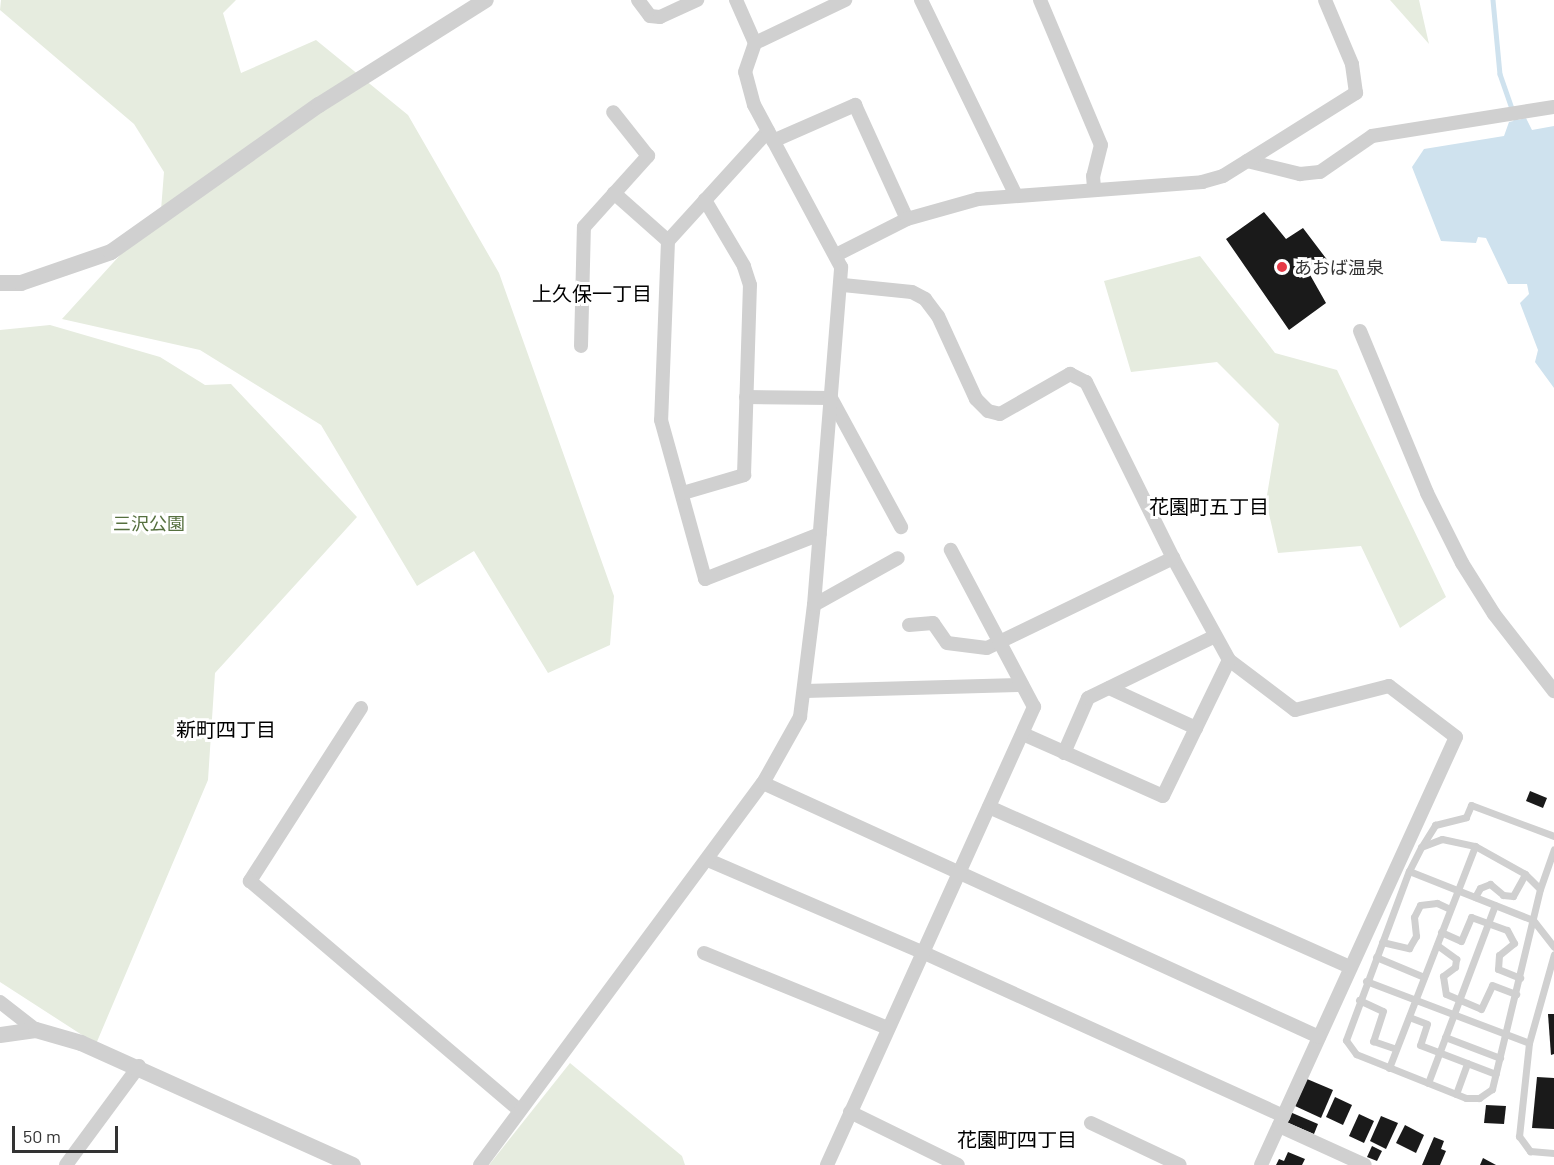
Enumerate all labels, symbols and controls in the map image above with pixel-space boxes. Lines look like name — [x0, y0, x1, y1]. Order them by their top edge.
place label: あおば温泉 — [1294, 256, 1384, 278]
marker: あおば温泉 — [1275, 260, 1289, 274]
district label: 上久保一丁目 — [532, 281, 652, 305]
district label: 花園町五丁目 — [1149, 494, 1269, 518]
park label: 三沢公園 — [113, 512, 185, 534]
district label: 新町四丁目 — [176, 717, 276, 741]
scale bar — [15, 1114, 122, 1152]
text: 50 m — [23, 1125, 61, 1147]
district label: 花園町四丁目 — [957, 1127, 1077, 1151]

